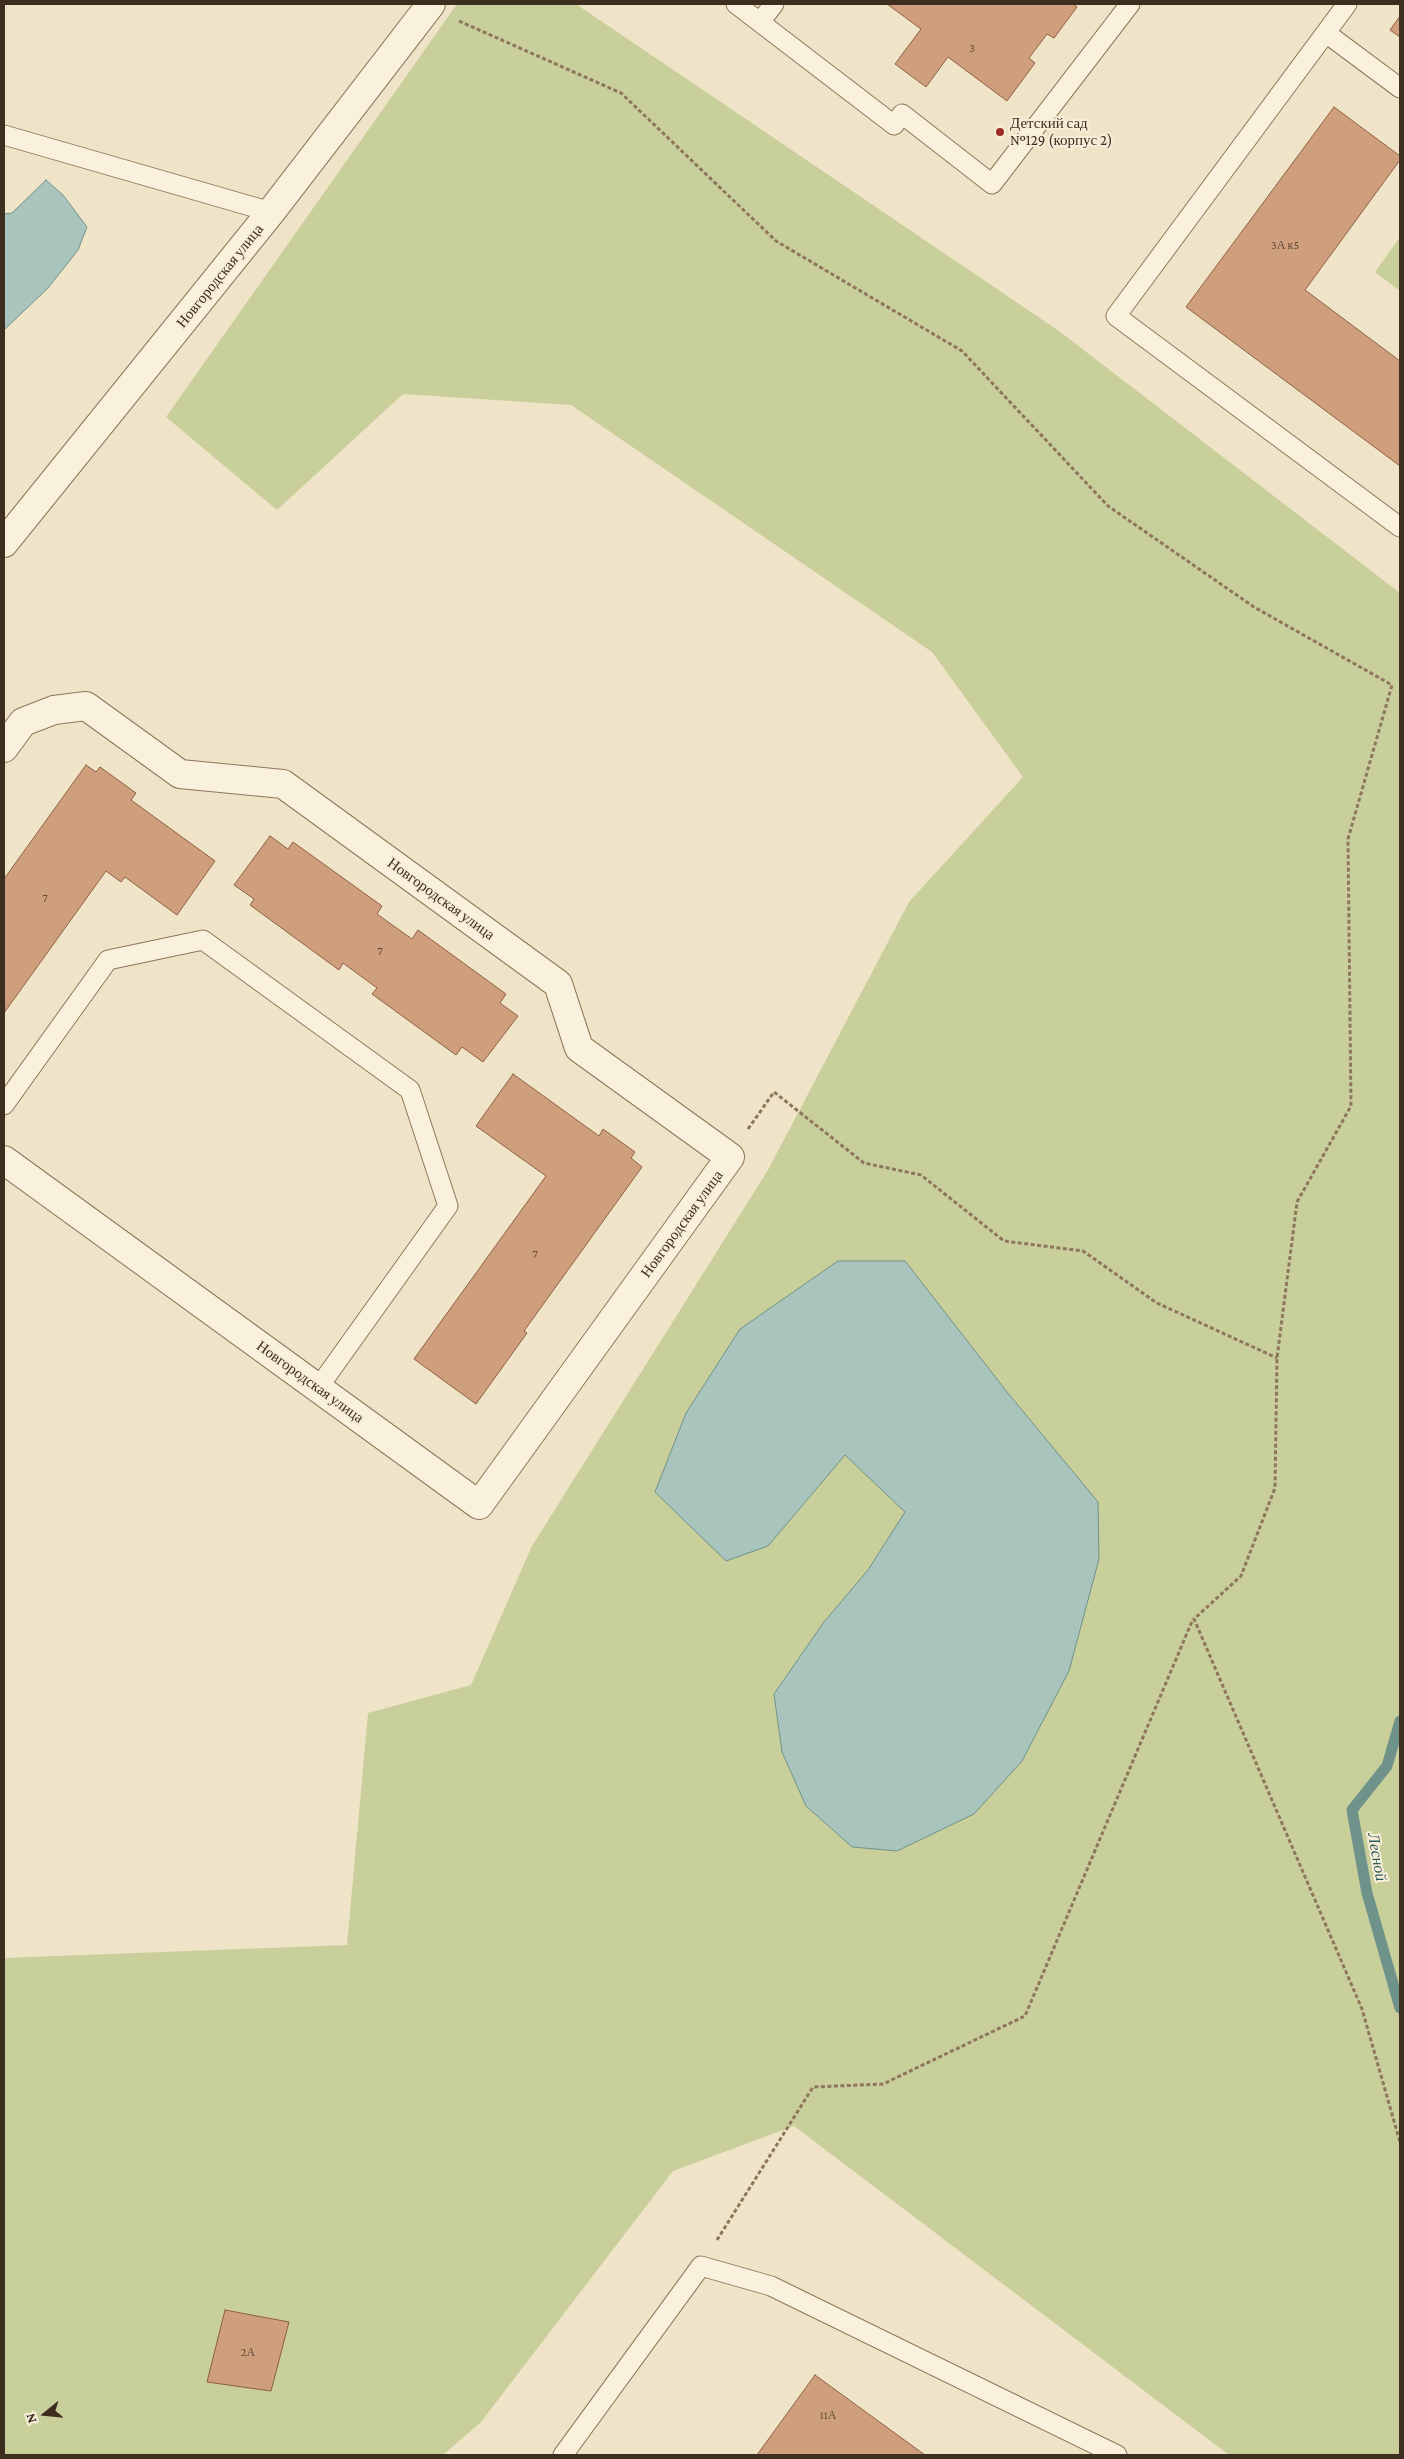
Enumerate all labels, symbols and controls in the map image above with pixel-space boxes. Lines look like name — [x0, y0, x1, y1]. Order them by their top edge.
house number: 3 — [969, 41, 975, 55]
place label: Детский сад №129 (корпус 2) — [1010, 114, 1113, 149]
marker: Детский сад №129 (корпус 2) — [994, 126, 1006, 138]
street label: Новгородская улица — [173, 221, 267, 331]
house number: 3А к5 — [1271, 238, 1299, 252]
street label: Новгородская улица — [384, 854, 498, 944]
house number: 7 — [42, 891, 48, 905]
house number: 7 — [377, 944, 383, 958]
street label: Новгородская улица — [637, 1167, 727, 1281]
house number: 7 — [532, 1247, 538, 1261]
street label: Новгородская улица — [253, 1337, 367, 1427]
water label: Лесной — [1363, 1831, 1391, 1883]
house number: 2А — [241, 2345, 255, 2359]
north arrow — [20, 2389, 70, 2439]
house number: 11А — [820, 2408, 836, 2422]
text: N — [22, 2411, 40, 2425]

